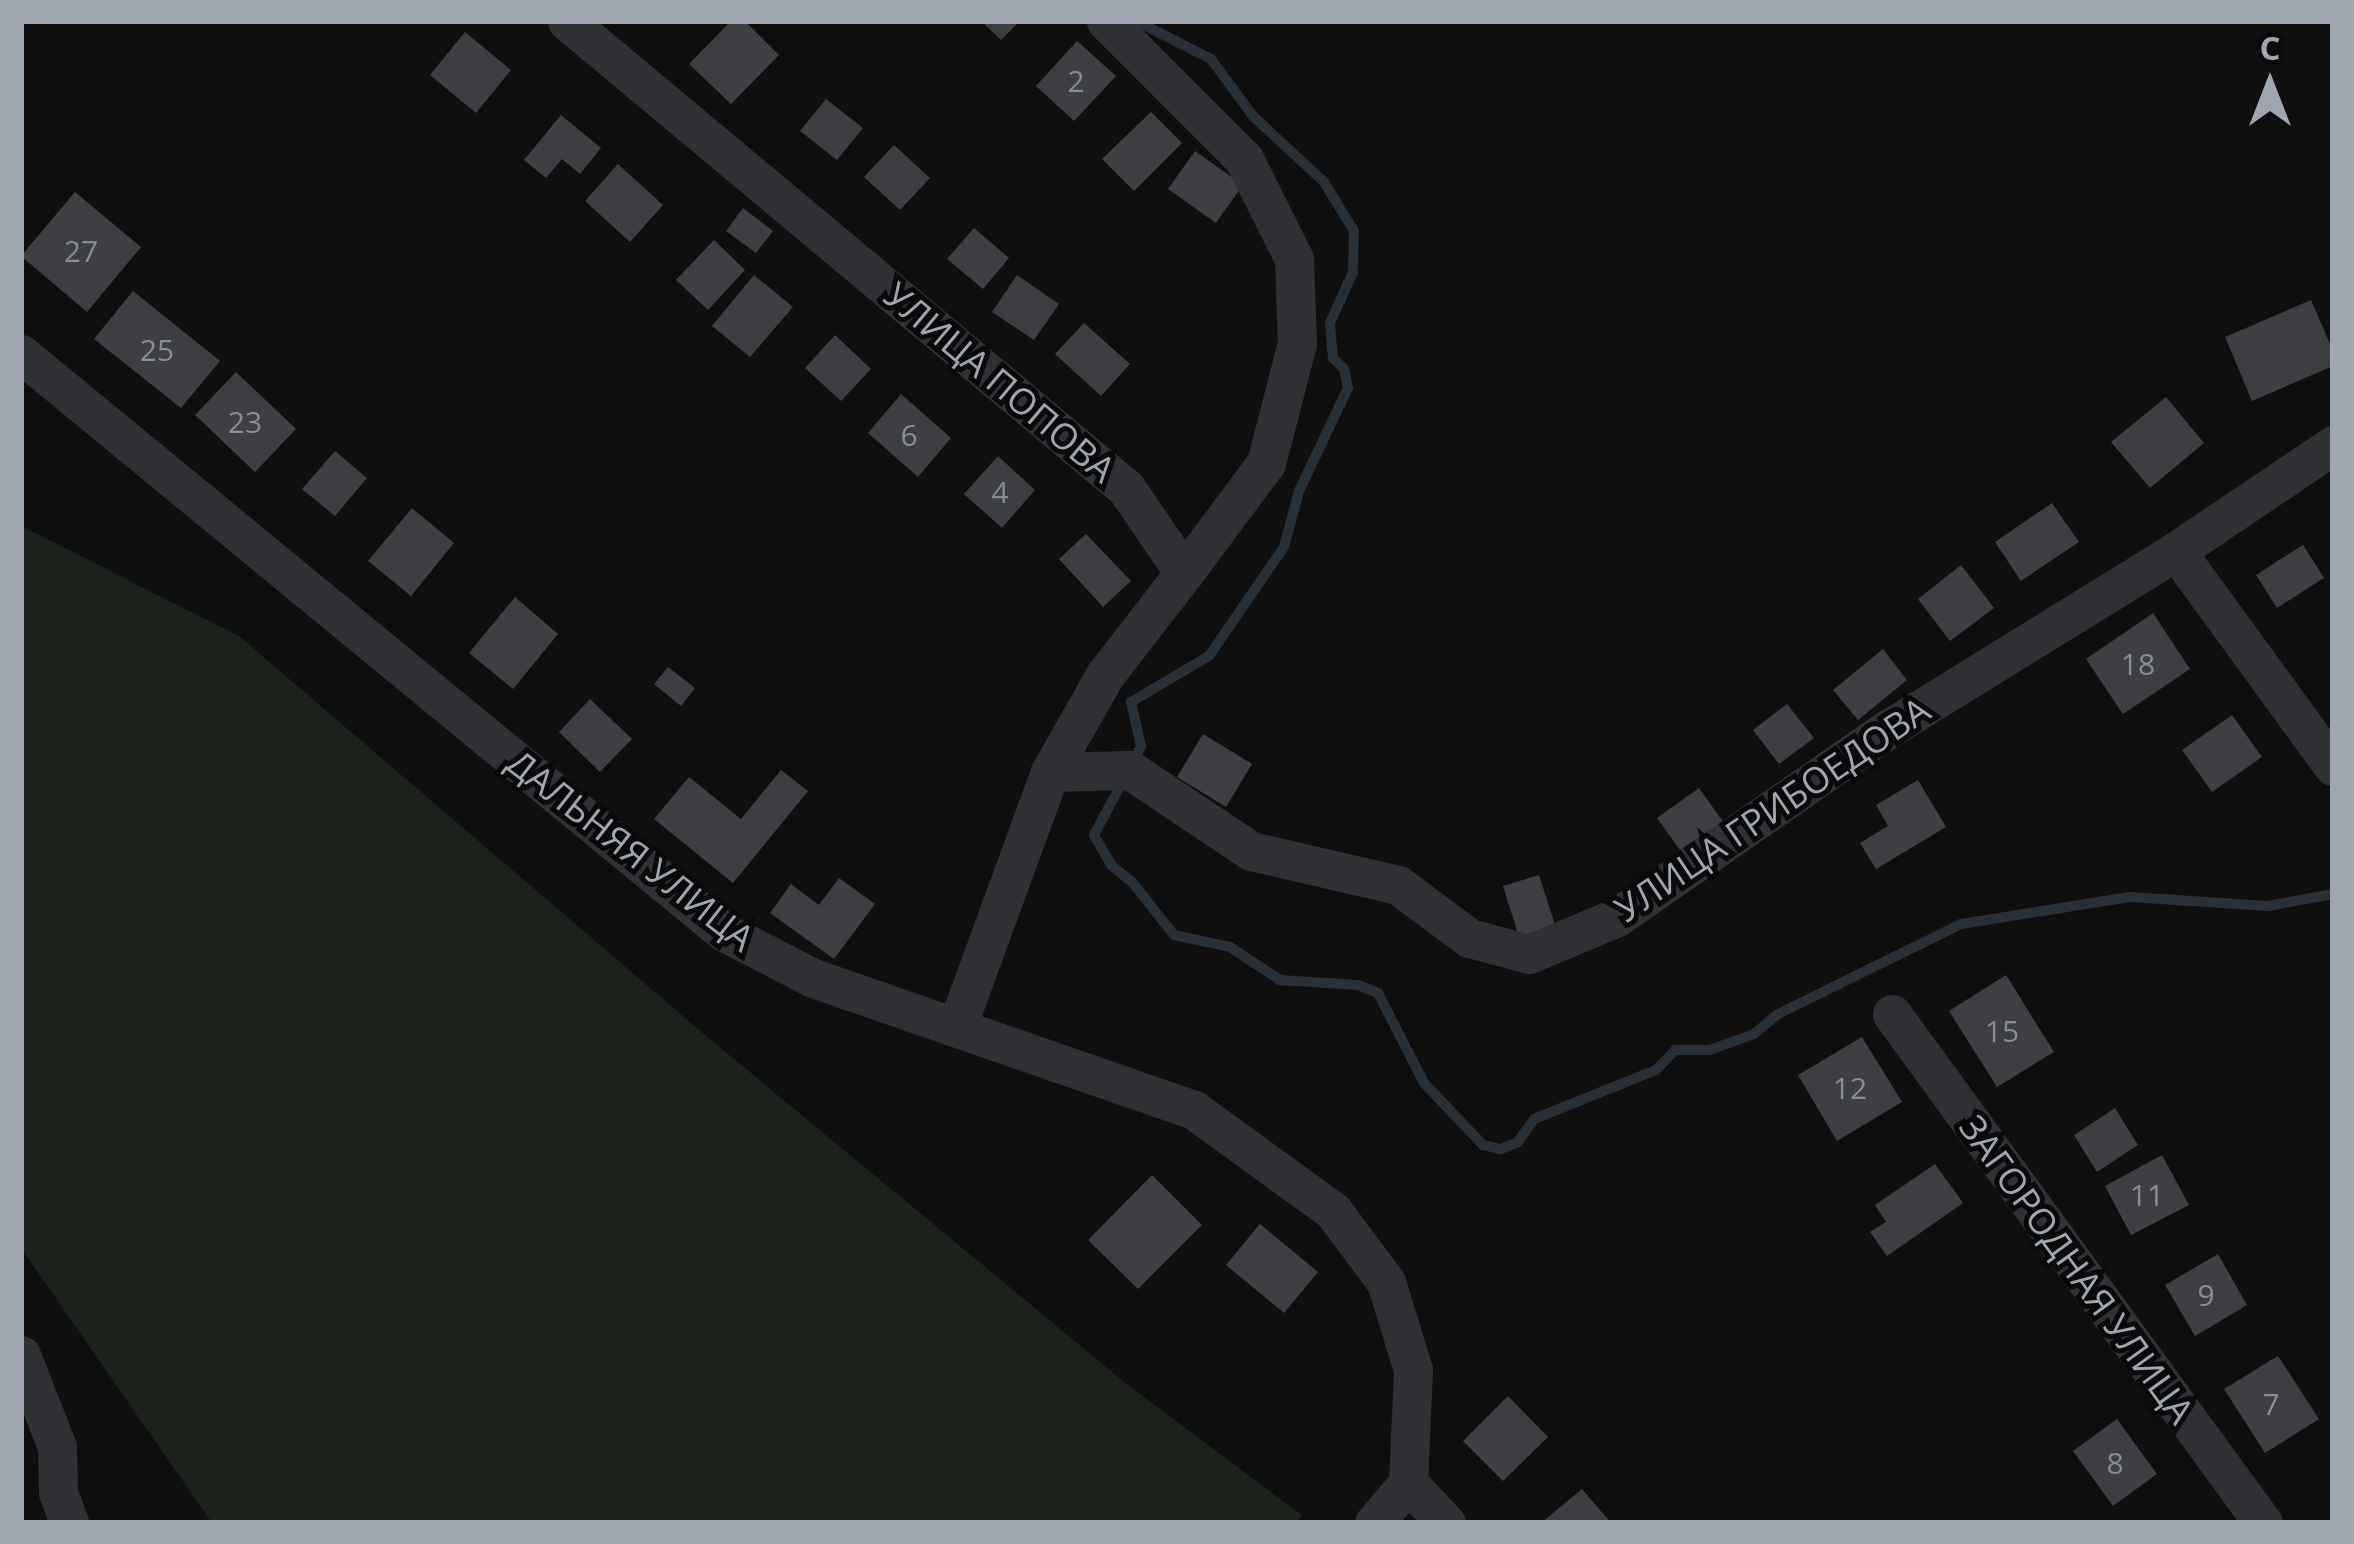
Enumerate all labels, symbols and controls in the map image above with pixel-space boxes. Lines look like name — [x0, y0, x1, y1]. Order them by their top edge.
north arrow — [2210, 24, 2330, 144]
text: С — [2259, 25, 2281, 70]
house number: 2 — [1067, 63, 1085, 99]
house number: 27 — [64, 233, 98, 269]
street label: УЛИЦА ПОПОВА — [876, 273, 1124, 491]
house number: 25 — [140, 332, 174, 368]
house number: 23 — [228, 404, 262, 440]
house number: 6 — [900, 417, 918, 453]
house number: 4 — [991, 474, 1009, 510]
house number: 18 — [2121, 646, 2155, 682]
street label: УЛИЦА ГРИБОЕДОВА — [1607, 688, 1937, 930]
street label: ДАЛЬНЯЯ УЛИЦА — [499, 740, 763, 960]
house number: 15 — [1985, 1013, 2019, 1049]
house number: 12 — [1833, 1070, 1867, 1106]
street label: ЗАГОРОДНАЯ УЛИЦА — [1951, 1106, 2203, 1432]
house number: 11 — [2130, 1177, 2164, 1213]
house number: 9 — [2197, 1277, 2215, 1313]
house number: 7 — [2262, 1386, 2280, 1422]
house number: 8 — [2106, 1445, 2124, 1481]

